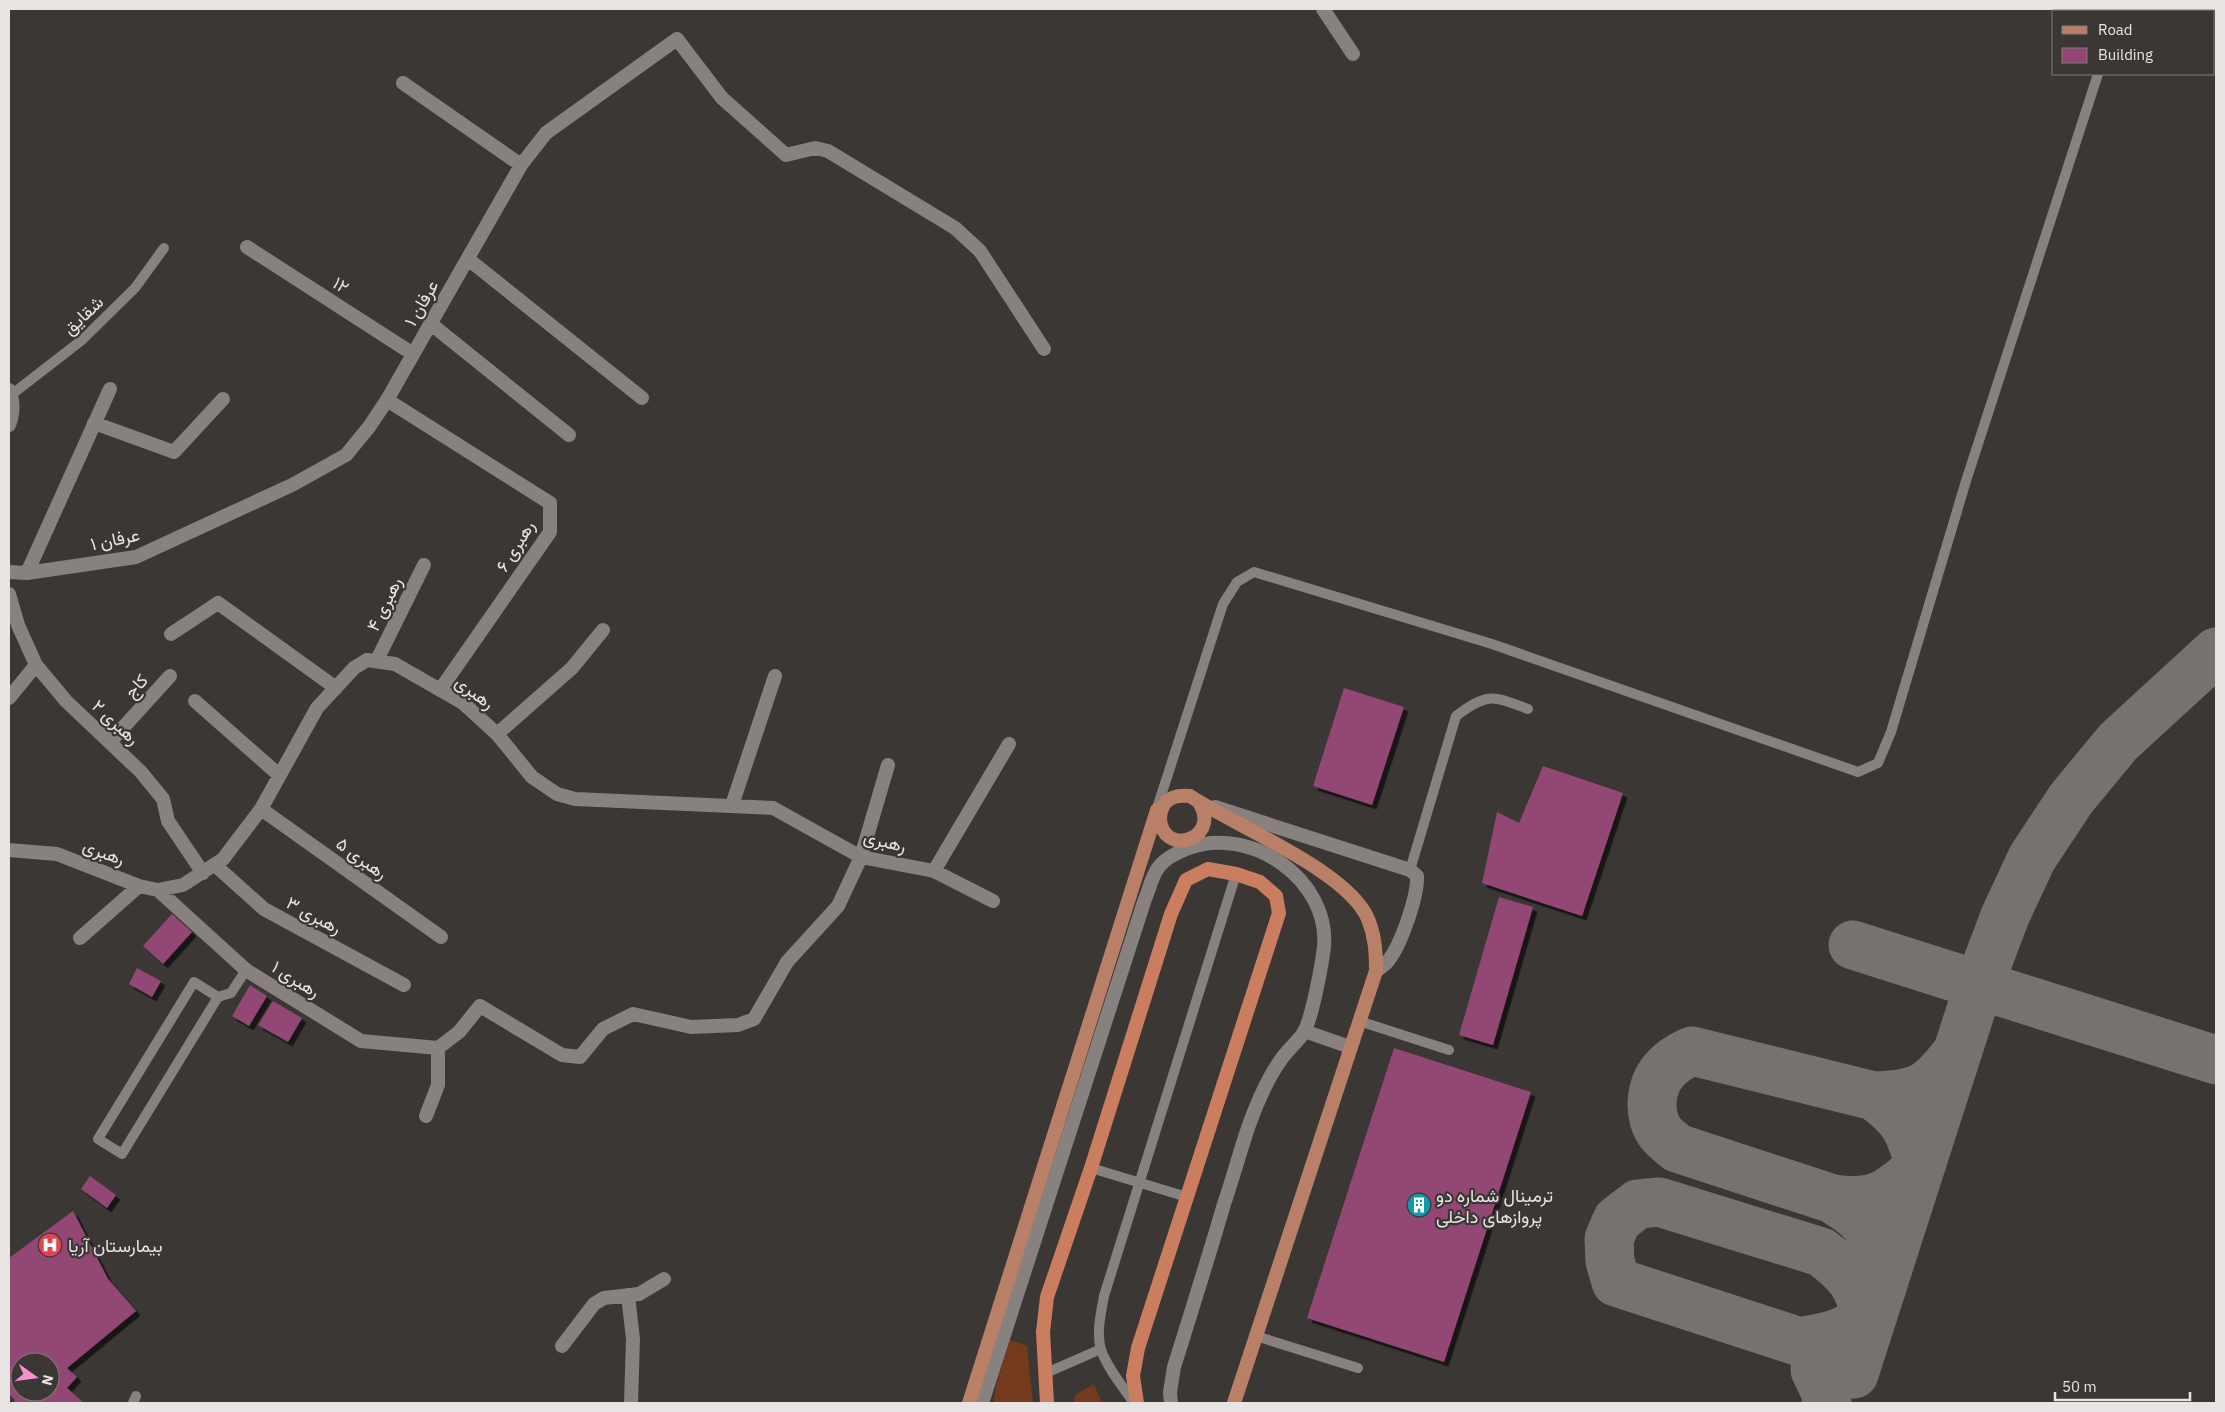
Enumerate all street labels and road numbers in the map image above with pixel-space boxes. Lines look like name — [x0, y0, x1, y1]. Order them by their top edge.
street label: ۱۲ — [329, 271, 353, 299]
street label: عرفان ۱ — [399, 276, 443, 330]
street label: شقایق — [58, 290, 108, 340]
street label: رهبری ۶ — [490, 516, 540, 576]
street label: عرفان ۱ — [88, 523, 142, 555]
street label: رهبری ۴ — [361, 573, 407, 635]
street label: کاج — [119, 669, 154, 704]
street label: رهبری — [451, 670, 499, 714]
street label: رهبری ۲ — [87, 694, 145, 750]
street label: رهبری — [861, 825, 909, 857]
street label: رهبری ۵ — [332, 832, 392, 884]
street label: رهبری — [80, 834, 128, 870]
street label: رهبری ۳ — [282, 891, 346, 939]
street label: رهبری ۱ — [268, 955, 324, 1003]

